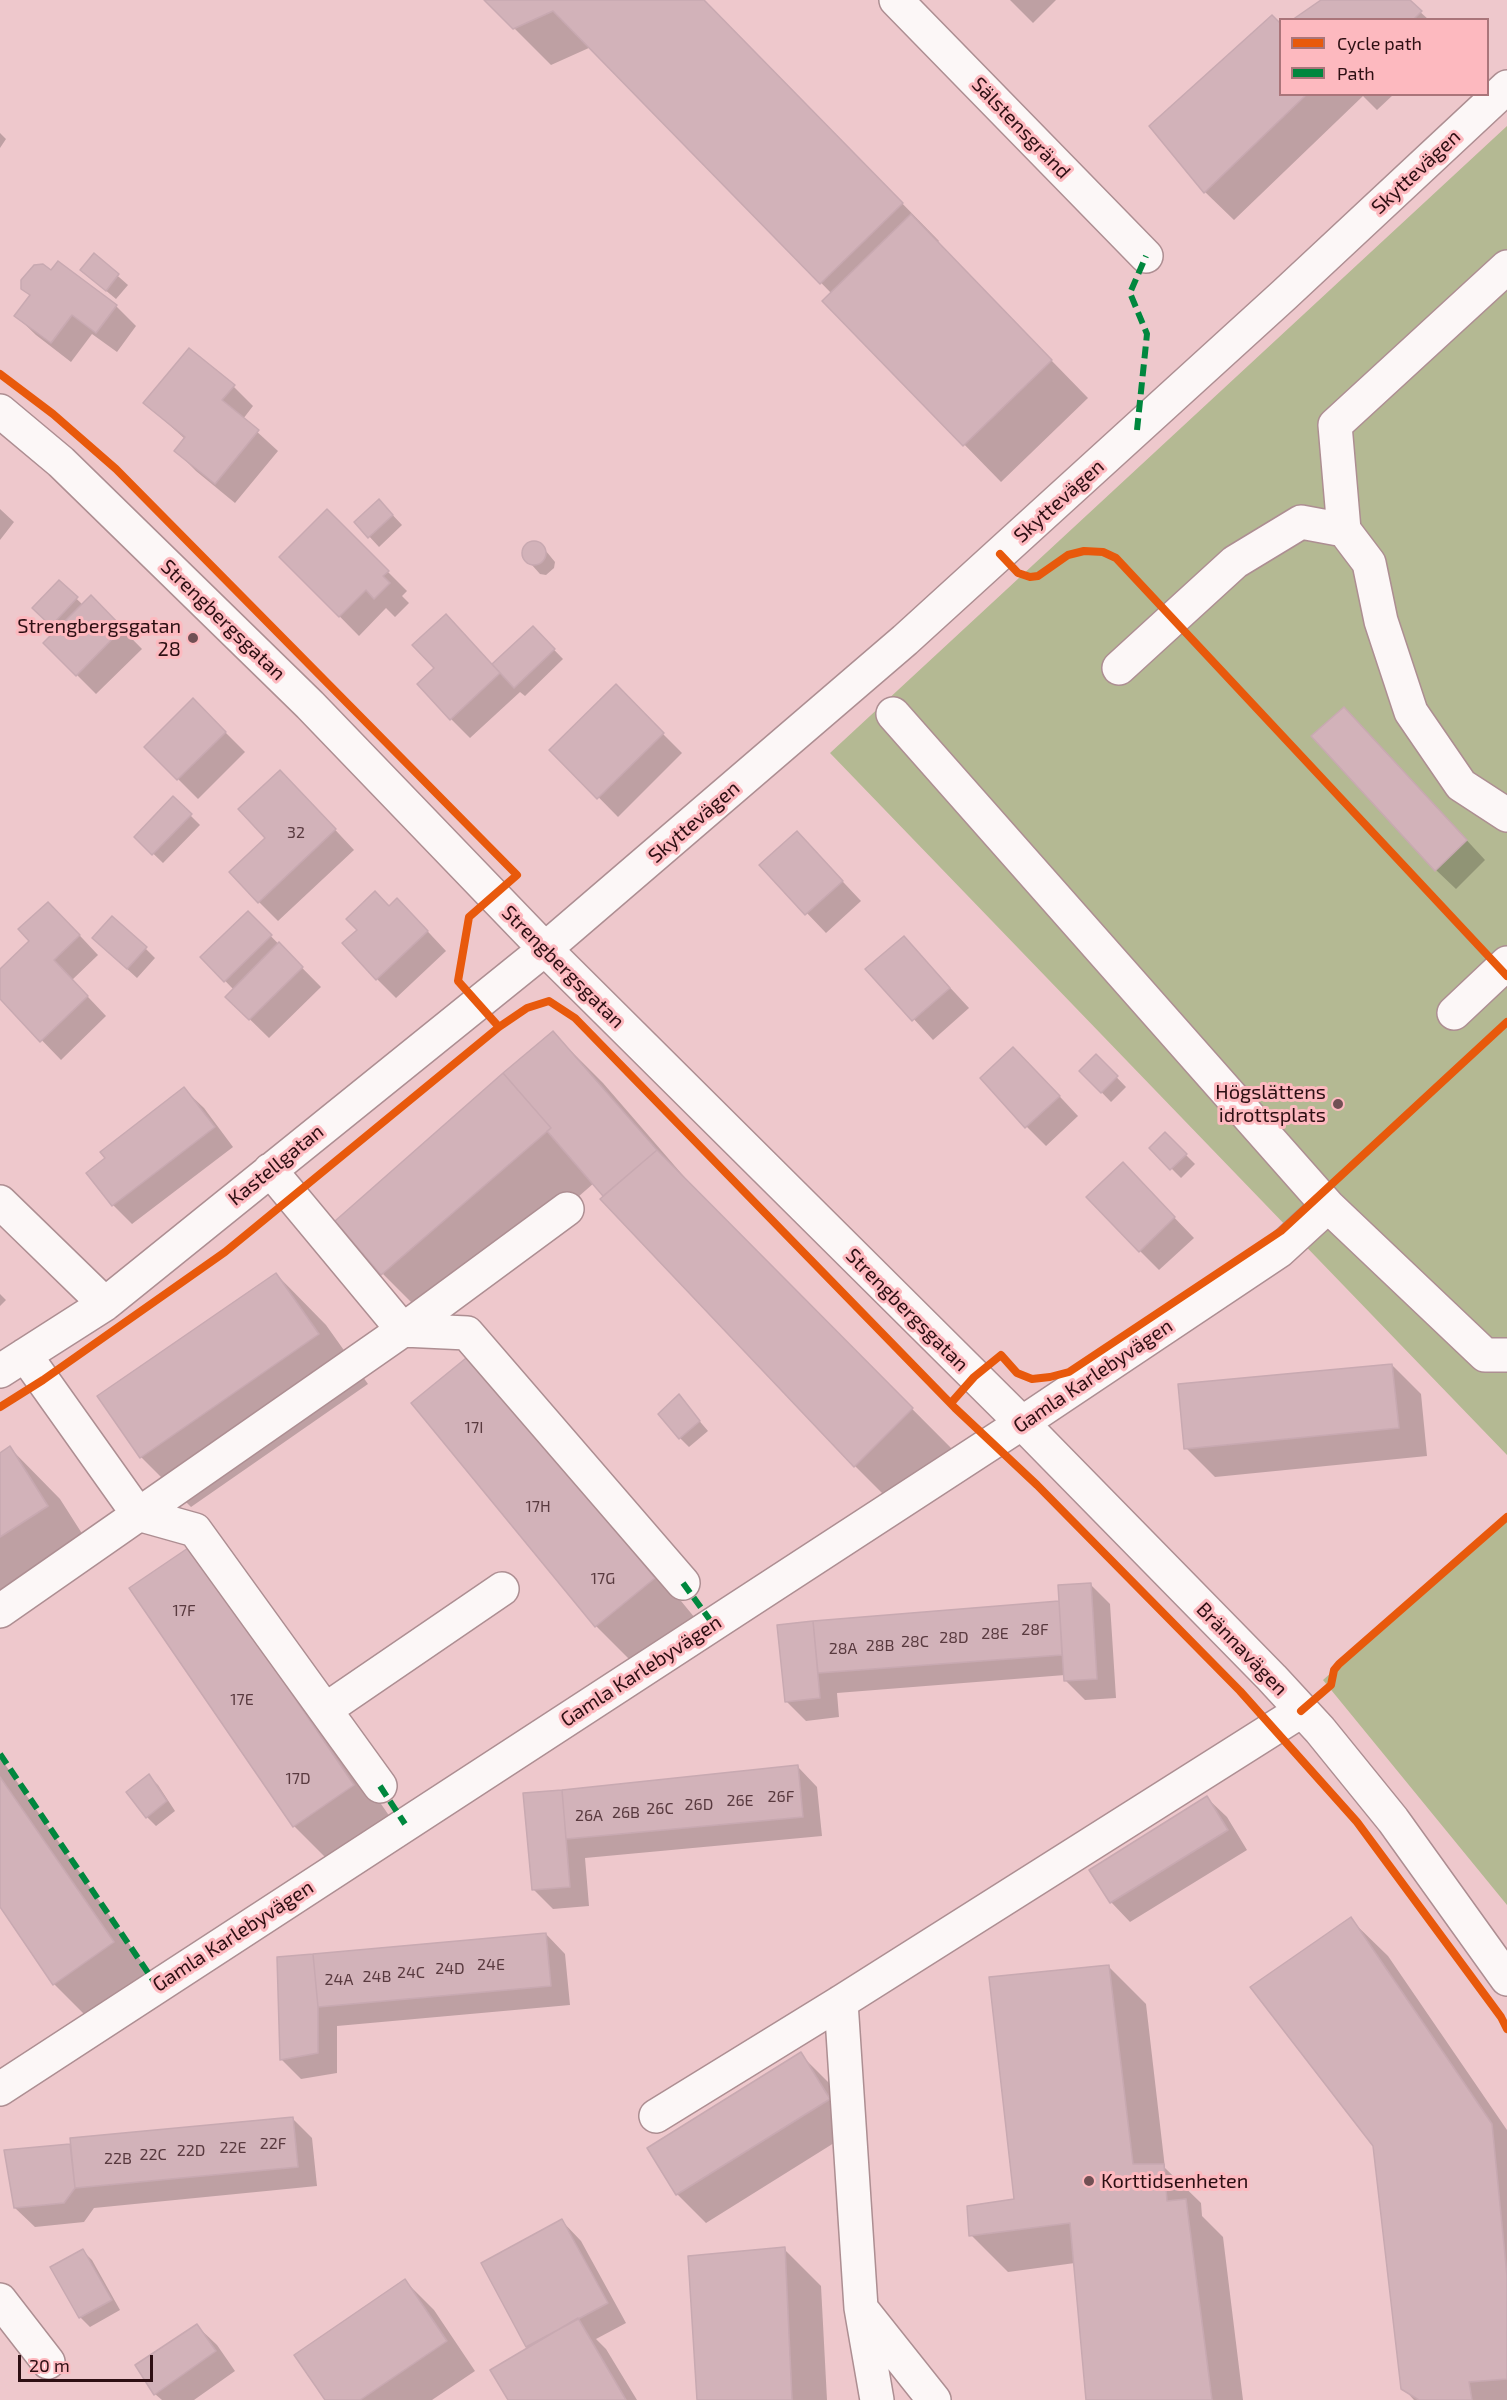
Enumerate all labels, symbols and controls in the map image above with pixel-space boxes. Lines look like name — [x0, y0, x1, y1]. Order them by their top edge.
legend — [1279, 18, 1489, 96]
text: Cycle path — [1337, 32, 1422, 54]
text: Path — [1337, 62, 1375, 84]
street label: Sälstensgränd — [967, 72, 1075, 184]
street label: Skyttevägen — [1367, 125, 1465, 219]
street label: Skyttevägen — [1009, 454, 1109, 548]
street label: Strengbergsgatan — [156, 555, 290, 685]
place label: Strengbergsgatan 28 — [17, 614, 181, 661]
marker: Strengbergsgatan 28 — [186, 631, 200, 645]
street label: Skyttevägen — [644, 776, 744, 868]
house number: 32 — [287, 823, 305, 843]
street label: Strengbergsgatan — [497, 901, 629, 1033]
place label: Högslättens idrottsplats — [1215, 1080, 1326, 1127]
marker: Högslättens idrottsplats — [1331, 1097, 1345, 1111]
street label: Kastellgatan — [224, 1119, 328, 1211]
street label: Strengbergsgatan — [841, 1244, 973, 1376]
street label: Gamla Karlebyvägen — [1009, 1314, 1177, 1438]
house number: 17I — [465, 1418, 483, 1438]
house number: 17H — [525, 1497, 551, 1517]
house number: 17G — [591, 1569, 615, 1589]
street label: Brännavägen — [1192, 1597, 1292, 1701]
house number: 17F — [172, 1601, 196, 1621]
street label: Gamla Karlebyvägen — [556, 1610, 726, 1732]
house number: 28F — [1021, 1620, 1049, 1640]
house number: 28E — [981, 1624, 1009, 1644]
house number: 28D — [939, 1628, 969, 1648]
house number: 28C — [901, 1632, 929, 1652]
house number: 28B — [866, 1636, 894, 1656]
house number: 28A — [829, 1639, 857, 1659]
house number: 17E — [230, 1690, 254, 1710]
house number: 17D — [285, 1769, 311, 1789]
house number: 26F — [768, 1787, 794, 1807]
house number: 26E — [726, 1791, 754, 1811]
house number: 26D — [685, 1795, 713, 1815]
house number: 26C — [646, 1799, 674, 1819]
house number: 26B — [612, 1803, 640, 1823]
house number: 26A — [575, 1806, 603, 1826]
street label: Gamla Karlebyvägen — [148, 1875, 318, 1997]
house number: 24E — [477, 1955, 505, 1975]
house number: 24D — [435, 1959, 465, 1979]
house number: 24C — [397, 1963, 425, 1983]
house number: 24B — [363, 1967, 391, 1987]
house number: 24A — [325, 1970, 353, 1990]
house number: 22F — [260, 2134, 286, 2154]
house number: 22E — [220, 2138, 246, 2158]
house number: 22D — [177, 2141, 205, 2161]
house number: 22C — [139, 2145, 167, 2165]
house number: 22B — [104, 2149, 132, 2169]
place label: Korttidsenheten — [1101, 2169, 1248, 2193]
marker: Korttidsenheten — [1082, 2174, 1096, 2188]
scale bar — [21, 2343, 156, 2381]
text: 20 m — [29, 2354, 70, 2376]

